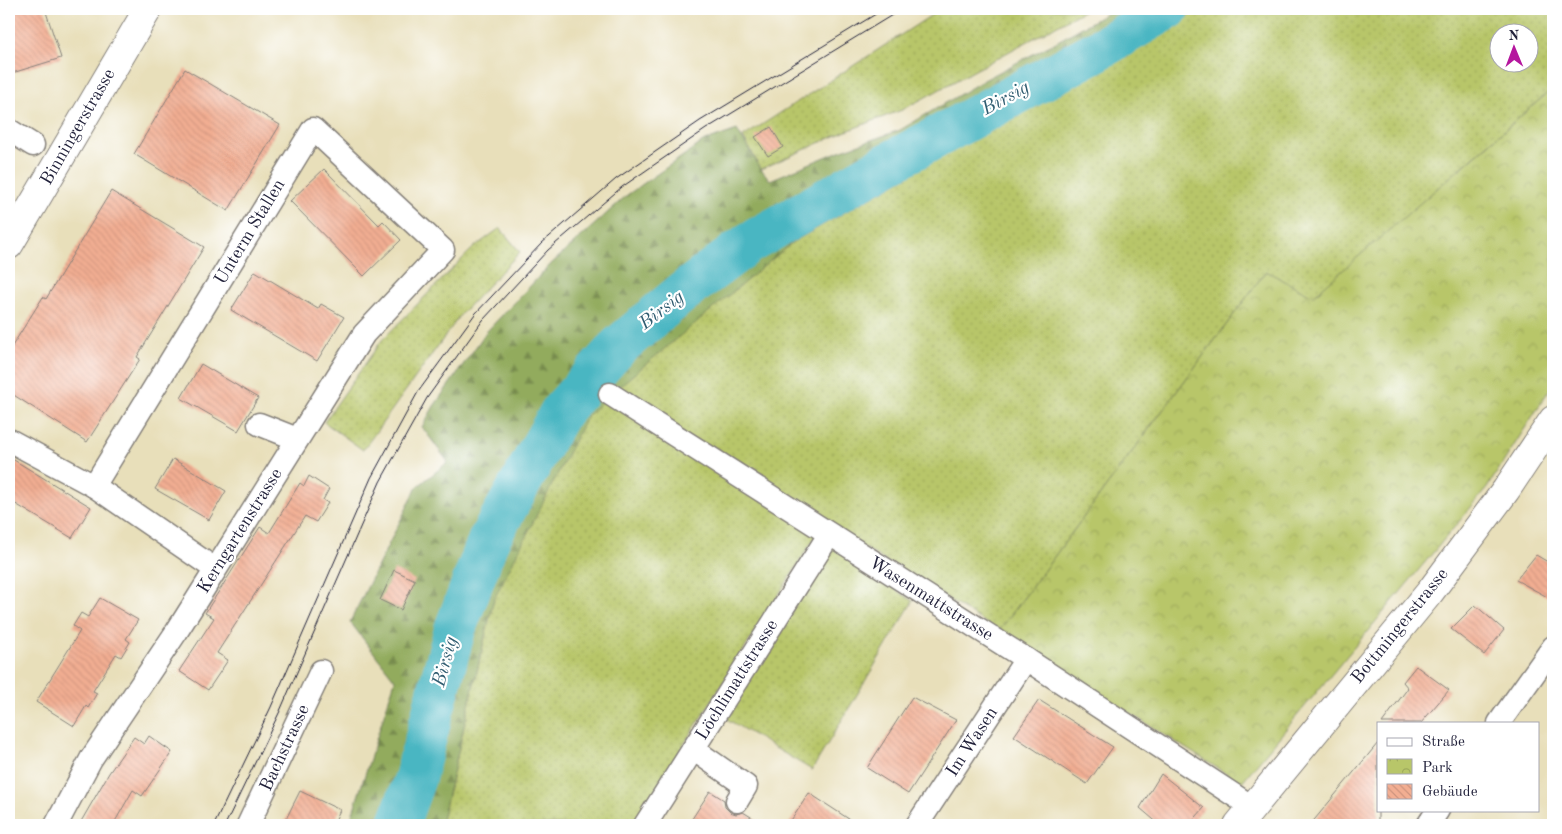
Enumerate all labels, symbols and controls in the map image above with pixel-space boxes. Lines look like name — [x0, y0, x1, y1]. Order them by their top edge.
north arrow — [1490, 22, 1540, 72]
text: N — [1508, 29, 1520, 43]
street label: Binningerstrasse — [37, 66, 119, 188]
water label: Birsig — [978, 78, 1033, 120]
street label: Unterm Stallen — [212, 176, 289, 288]
water label: Birsig — [635, 288, 688, 335]
street label: Kerngartenstrasse — [194, 465, 286, 597]
street label: Wasenmattstrasse — [866, 554, 996, 644]
street label: Bottmingerstrasse — [1348, 565, 1452, 687]
street label: Löchlimattstrasse — [693, 617, 781, 743]
water label: Birsig — [430, 635, 462, 690]
street label: Bachstrasse — [257, 702, 313, 794]
street label: Im Wasen — [943, 704, 1001, 780]
legend — [1377, 722, 1540, 812]
text: Straße — [1422, 735, 1465, 750]
text: Park — [1422, 761, 1453, 776]
text: Gebäude — [1422, 785, 1478, 800]

